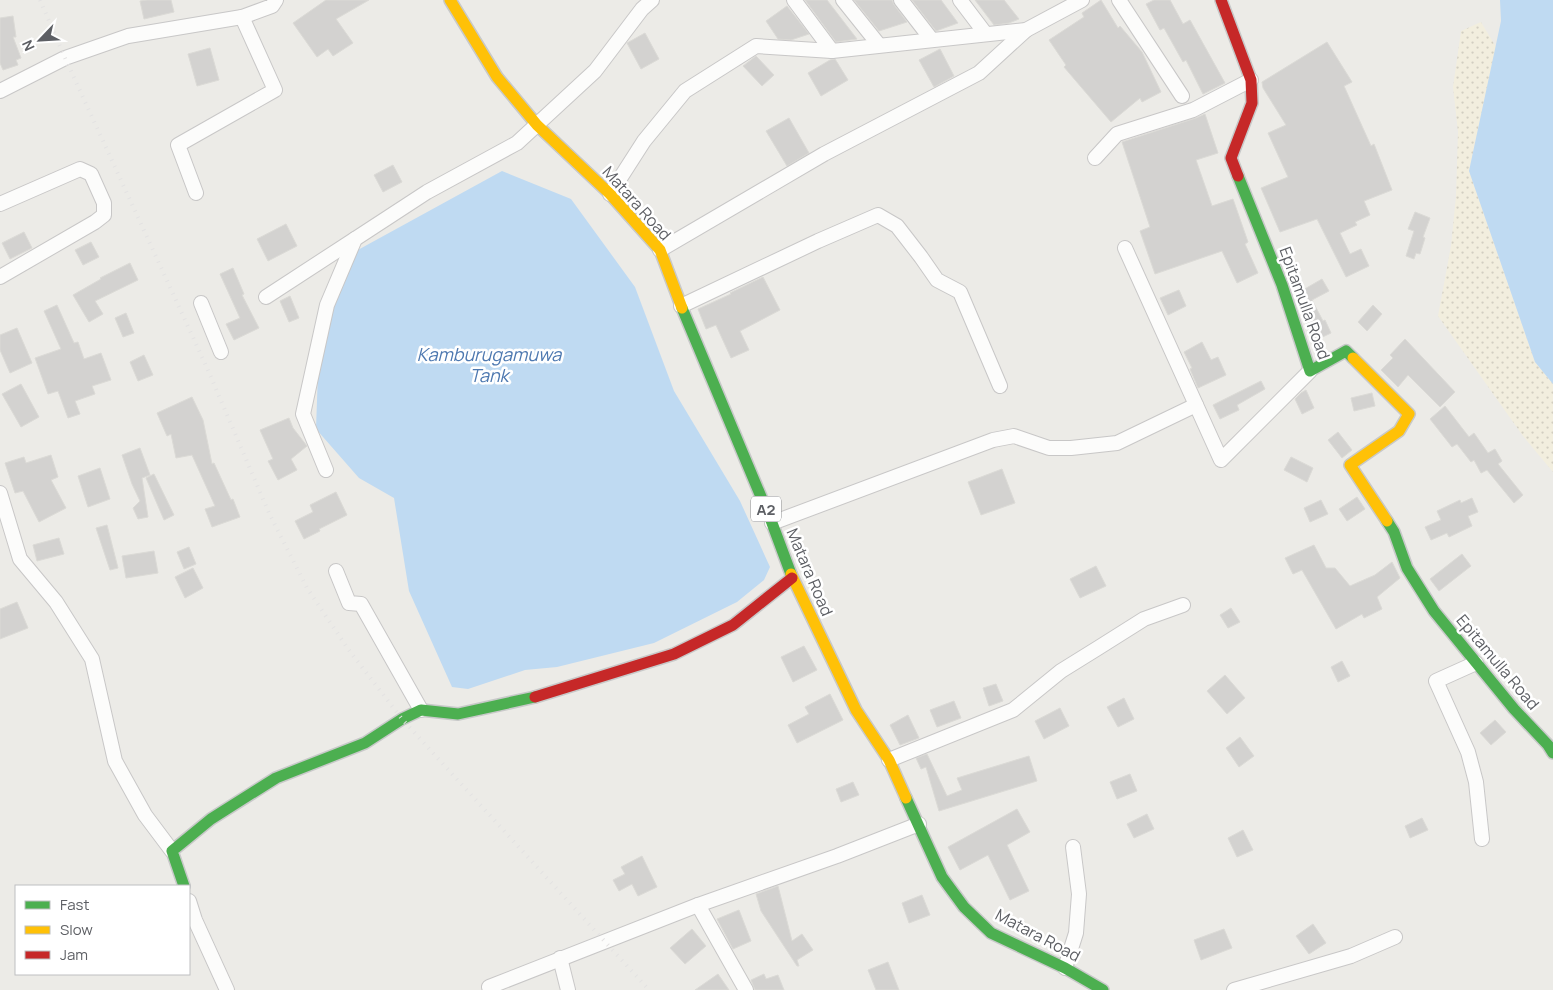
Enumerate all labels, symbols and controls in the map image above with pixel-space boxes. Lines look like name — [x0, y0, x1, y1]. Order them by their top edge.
north arrow — [15, 15, 65, 65]
text: N — [17, 37, 39, 54]
street label: Matara Road — [598, 161, 676, 245]
street label: Epitamulla Road — [1274, 244, 1336, 362]
water label: Kamburugamuwa Tank — [417, 342, 562, 387]
road number: A2 — [751, 496, 781, 522]
street label: Matara Road — [782, 525, 838, 619]
street label: Epitamulla Road — [1452, 610, 1544, 714]
legend — [15, 885, 190, 975]
text: Fast — [60, 894, 89, 915]
street label: Matara Road — [992, 903, 1084, 967]
text: Slow — [60, 919, 93, 940]
text: Jam — [60, 944, 88, 965]

